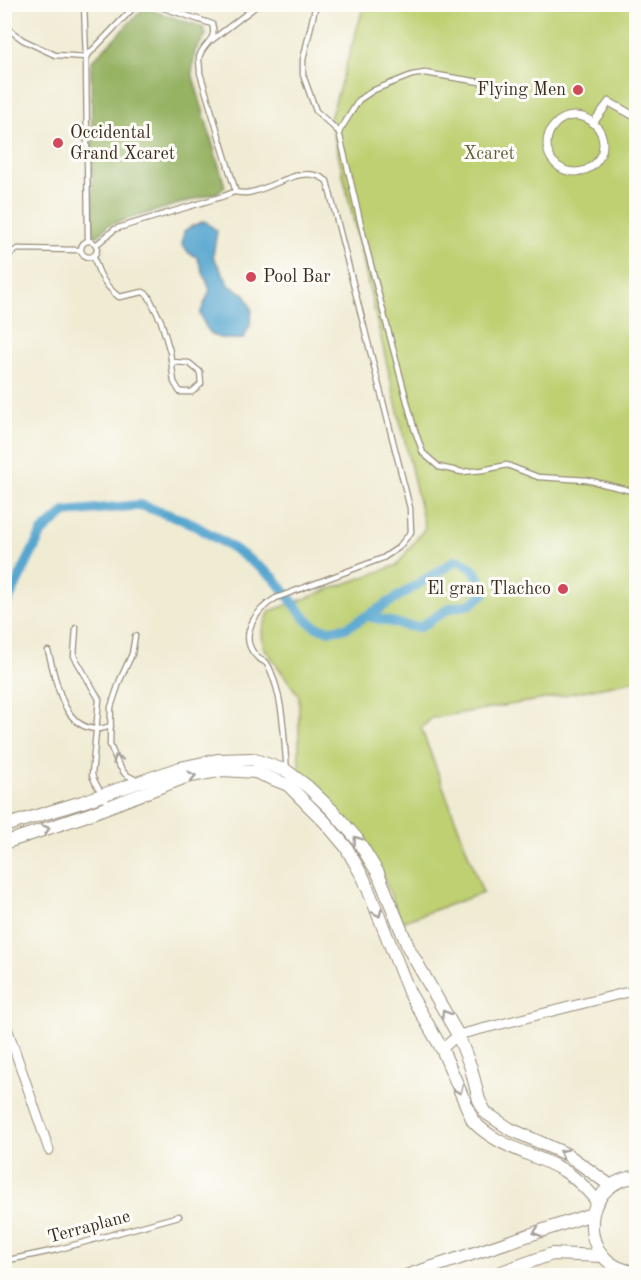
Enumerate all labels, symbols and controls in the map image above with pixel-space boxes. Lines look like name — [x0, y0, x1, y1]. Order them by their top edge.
place label: Flying Men — [477, 81, 566, 99]
marker: Flying Men — [571, 83, 585, 97]
place label: Occidental Grand Xcaret — [70, 124, 175, 163]
marker: Occidental Grand Xcaret — [51, 136, 65, 150]
park label: Xcaret — [463, 145, 515, 163]
place label: Pool Bar — [263, 268, 331, 286]
marker: Pool Bar — [244, 270, 258, 284]
place label: El gran Tlachco — [427, 580, 551, 598]
marker: El gran Tlachco — [556, 582, 570, 596]
one-way arrow — [112, 754, 124, 765]
one-way arrow — [187, 770, 197, 783]
one-way arrow — [40, 823, 51, 836]
one-way arrow — [353, 836, 364, 847]
one-way arrow — [371, 907, 383, 918]
one-way arrow — [441, 1010, 453, 1020]
one-way arrow — [452, 1084, 464, 1095]
one-way arrow — [558, 1149, 569, 1161]
street label: Terraplane — [46, 1207, 132, 1247]
one-way arrow — [532, 1225, 543, 1238]

